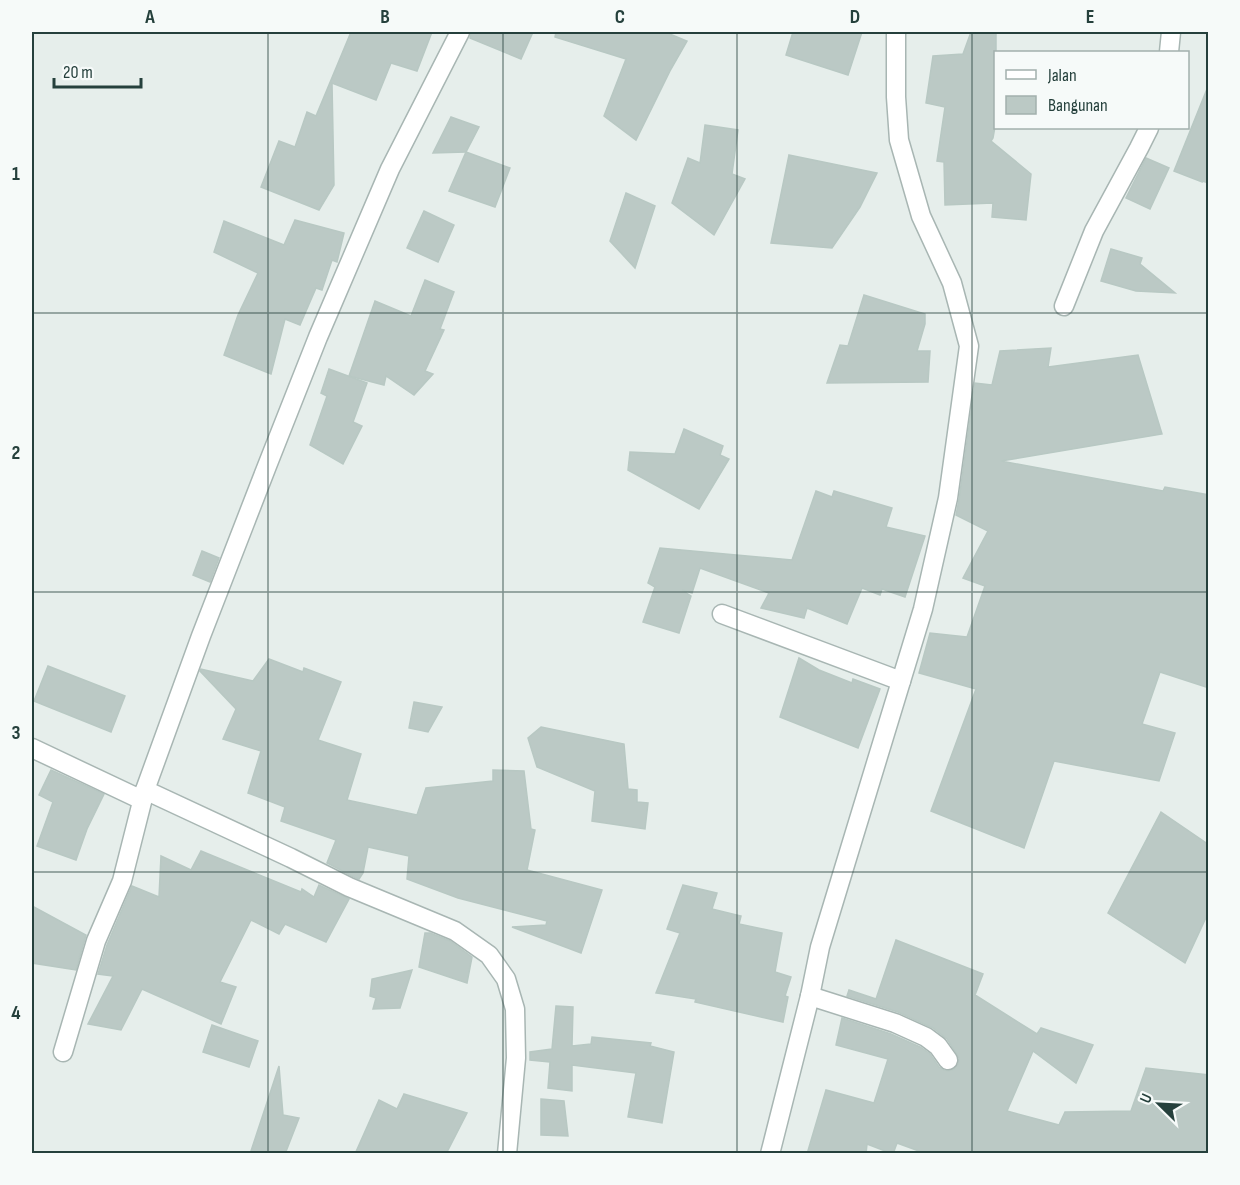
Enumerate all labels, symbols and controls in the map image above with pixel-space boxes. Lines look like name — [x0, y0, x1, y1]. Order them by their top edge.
text: A — [144, 5, 155, 29]
text: B — [380, 5, 390, 29]
text: C — [615, 5, 625, 29]
text: D — [850, 5, 860, 29]
text: E — [1086, 5, 1094, 29]
scale bar — [54, 51, 141, 89]
legend — [994, 51, 1189, 129]
text: 20 m — [63, 62, 93, 83]
text: Jalan — [1047, 65, 1077, 86]
text: Bangunan — [1048, 95, 1108, 116]
text: 1 — [12, 162, 20, 186]
text: 2 — [12, 441, 20, 465]
text: 3 — [12, 721, 21, 745]
text: 4 — [11, 1001, 21, 1025]
north arrow — [1129, 1074, 1189, 1134]
text: U — [1136, 1091, 1157, 1106]

